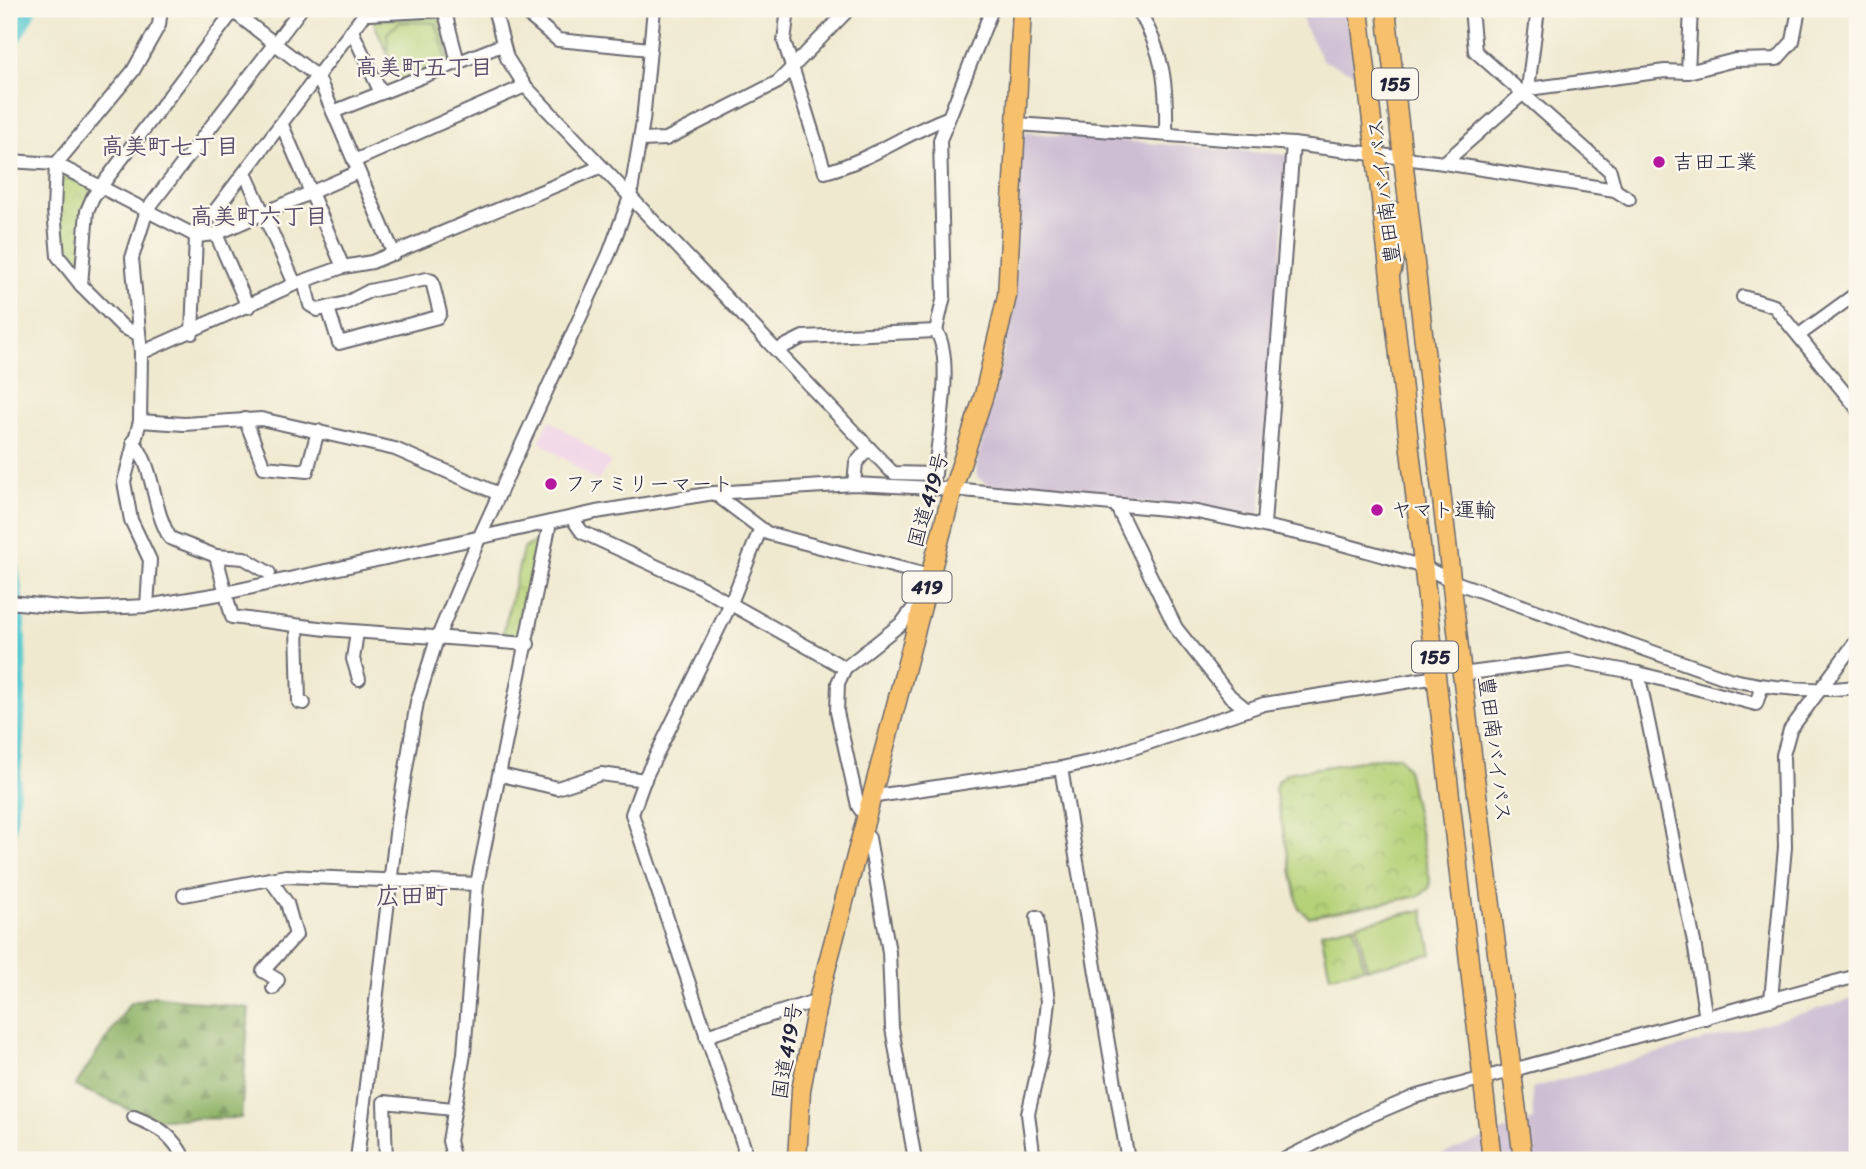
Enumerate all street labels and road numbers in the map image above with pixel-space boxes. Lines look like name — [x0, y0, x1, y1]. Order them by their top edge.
road number: 155 — [1372, 68, 1418, 100]
street label: 豊田南バイパス — [1356, 116, 1412, 266]
street label: 国道419号 — [896, 448, 960, 552]
road number: 419 — [902, 572, 951, 602]
road number: 155 — [1412, 642, 1458, 672]
street label: 豊田南バイパス — [1467, 674, 1523, 824]
street label: 国道419号 — [761, 1000, 813, 1102]

